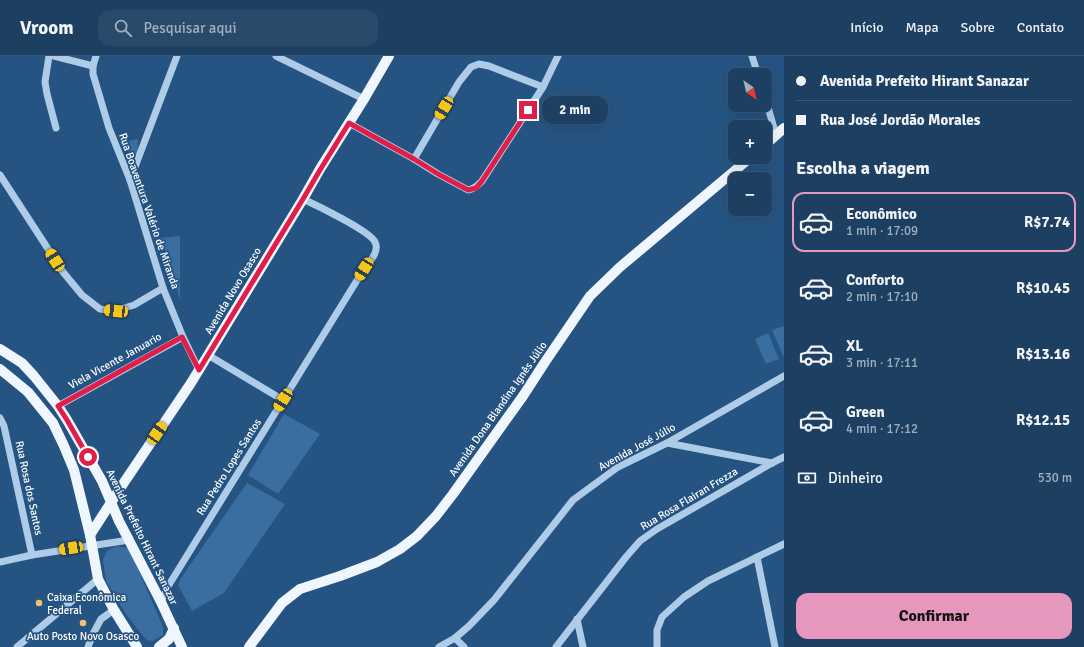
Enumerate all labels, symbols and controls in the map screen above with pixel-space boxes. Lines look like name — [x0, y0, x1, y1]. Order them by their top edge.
search box — [98, 10, 378, 46]
text: Vroom — [20, 16, 74, 40]
icon: search — [112, 17, 134, 39]
text: Pesquisar aqui — [144, 19, 237, 37]
text: Início — [850, 19, 884, 36]
text: Mapa — [906, 19, 938, 36]
text: Sobre — [960, 19, 995, 36]
text: Contato — [1017, 19, 1064, 36]
north arrow — [728, 68, 772, 112]
map controls — [728, 68, 772, 216]
text: Avenida Prefeito Hirant Sanazar — [820, 72, 1029, 90]
car — [433, 95, 455, 121]
callout: 2 min — [542, 96, 608, 124]
route end — [519, 101, 537, 119]
text: 2 min — [559, 102, 591, 118]
text: Rua José Jordão Morales — [820, 111, 980, 129]
button: + — [728, 120, 772, 164]
street label: Rua Boaventura Valério de Miranda — [116, 131, 182, 291]
text: Escolha a viagem — [796, 157, 930, 179]
button: − — [728, 172, 772, 216]
icon: car — [798, 204, 834, 240]
text: Econômico — [846, 205, 917, 223]
text: R$7.74 — [1024, 213, 1070, 231]
text: 1 min · 17:09 — [846, 223, 918, 239]
street label: Avenida Novo Osasco — [202, 245, 264, 337]
car — [43, 247, 67, 273]
car — [353, 256, 375, 282]
icon: car — [798, 270, 834, 306]
text: Conforto — [846, 271, 904, 289]
text: R$10.45 — [1016, 279, 1070, 297]
text: 2 min · 17:10 — [846, 289, 918, 305]
car — [103, 304, 129, 318]
street label: Viela Vicente Januario — [66, 330, 164, 392]
icon: car — [798, 336, 834, 372]
text: XL — [846, 337, 863, 355]
street label: Avenida Dona Blandina Ignês Júlio — [446, 339, 550, 479]
text: R$13.16 — [1016, 345, 1070, 363]
text: 3 min · 17:11 — [846, 355, 918, 371]
car — [272, 387, 294, 413]
icon: car — [798, 402, 834, 438]
text: Green — [846, 403, 885, 421]
text: R$12.15 — [1016, 411, 1070, 429]
street label: Rua Pedro Lopes Santos — [194, 416, 264, 518]
car — [145, 420, 169, 446]
street label: Avenida José Júlio — [596, 420, 678, 474]
text: 4 min · 17:12 — [846, 421, 918, 437]
street label: Rua Rosa dos Santos — [13, 440, 45, 537]
route start — [79, 448, 97, 466]
street label: Rua Rosa Flairan Frezza — [638, 465, 740, 533]
street label: Avenida Prefeito Hirant Sanazar — [103, 467, 181, 607]
icon: cash — [796, 467, 818, 489]
text: Dinheiro — [828, 469, 883, 487]
text: 530 m — [1038, 470, 1072, 486]
car — [58, 540, 84, 556]
place label: Caixa Econômica Federal — [47, 591, 127, 617]
button: Confirmar — [796, 593, 1072, 639]
marker: Caixa Econômica Federal — [34, 598, 44, 608]
marker: Auto Posto Novo Osasco — [78, 618, 88, 628]
place label: Auto Posto Novo Osasco — [27, 630, 139, 643]

